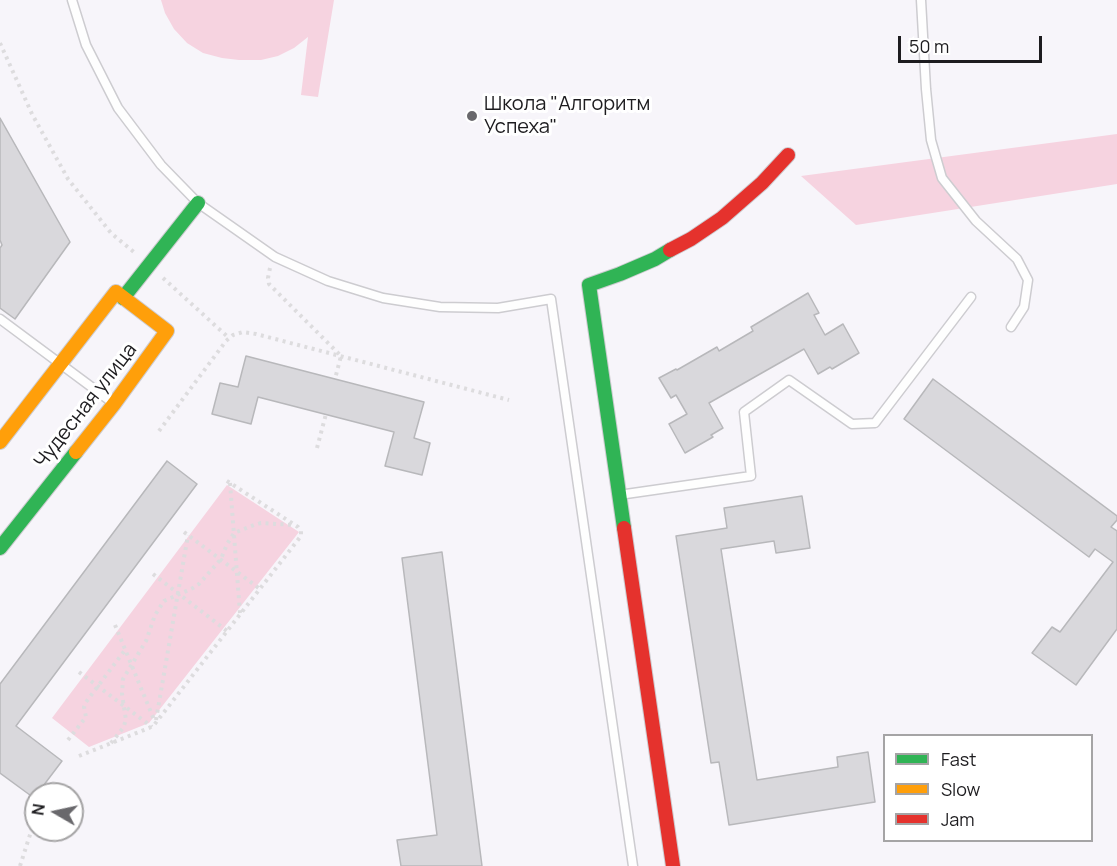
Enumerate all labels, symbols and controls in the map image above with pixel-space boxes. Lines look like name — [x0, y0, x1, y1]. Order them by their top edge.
scale bar — [901, 24, 1045, 62]
text: 50 m — [909, 34, 949, 58]
place label: Школа "Алгоритм Успеха" — [484, 92, 650, 139]
marker: Школа "Алгоритм Успеха" — [465, 109, 479, 123]
street label: Чудесная улица — [30, 339, 142, 473]
legend — [883, 734, 1093, 842]
text: Fast — [941, 747, 976, 771]
text: Slow — [941, 777, 980, 801]
north arrow — [24, 782, 84, 842]
text: N — [26, 802, 50, 817]
text: Jam — [941, 807, 975, 831]

